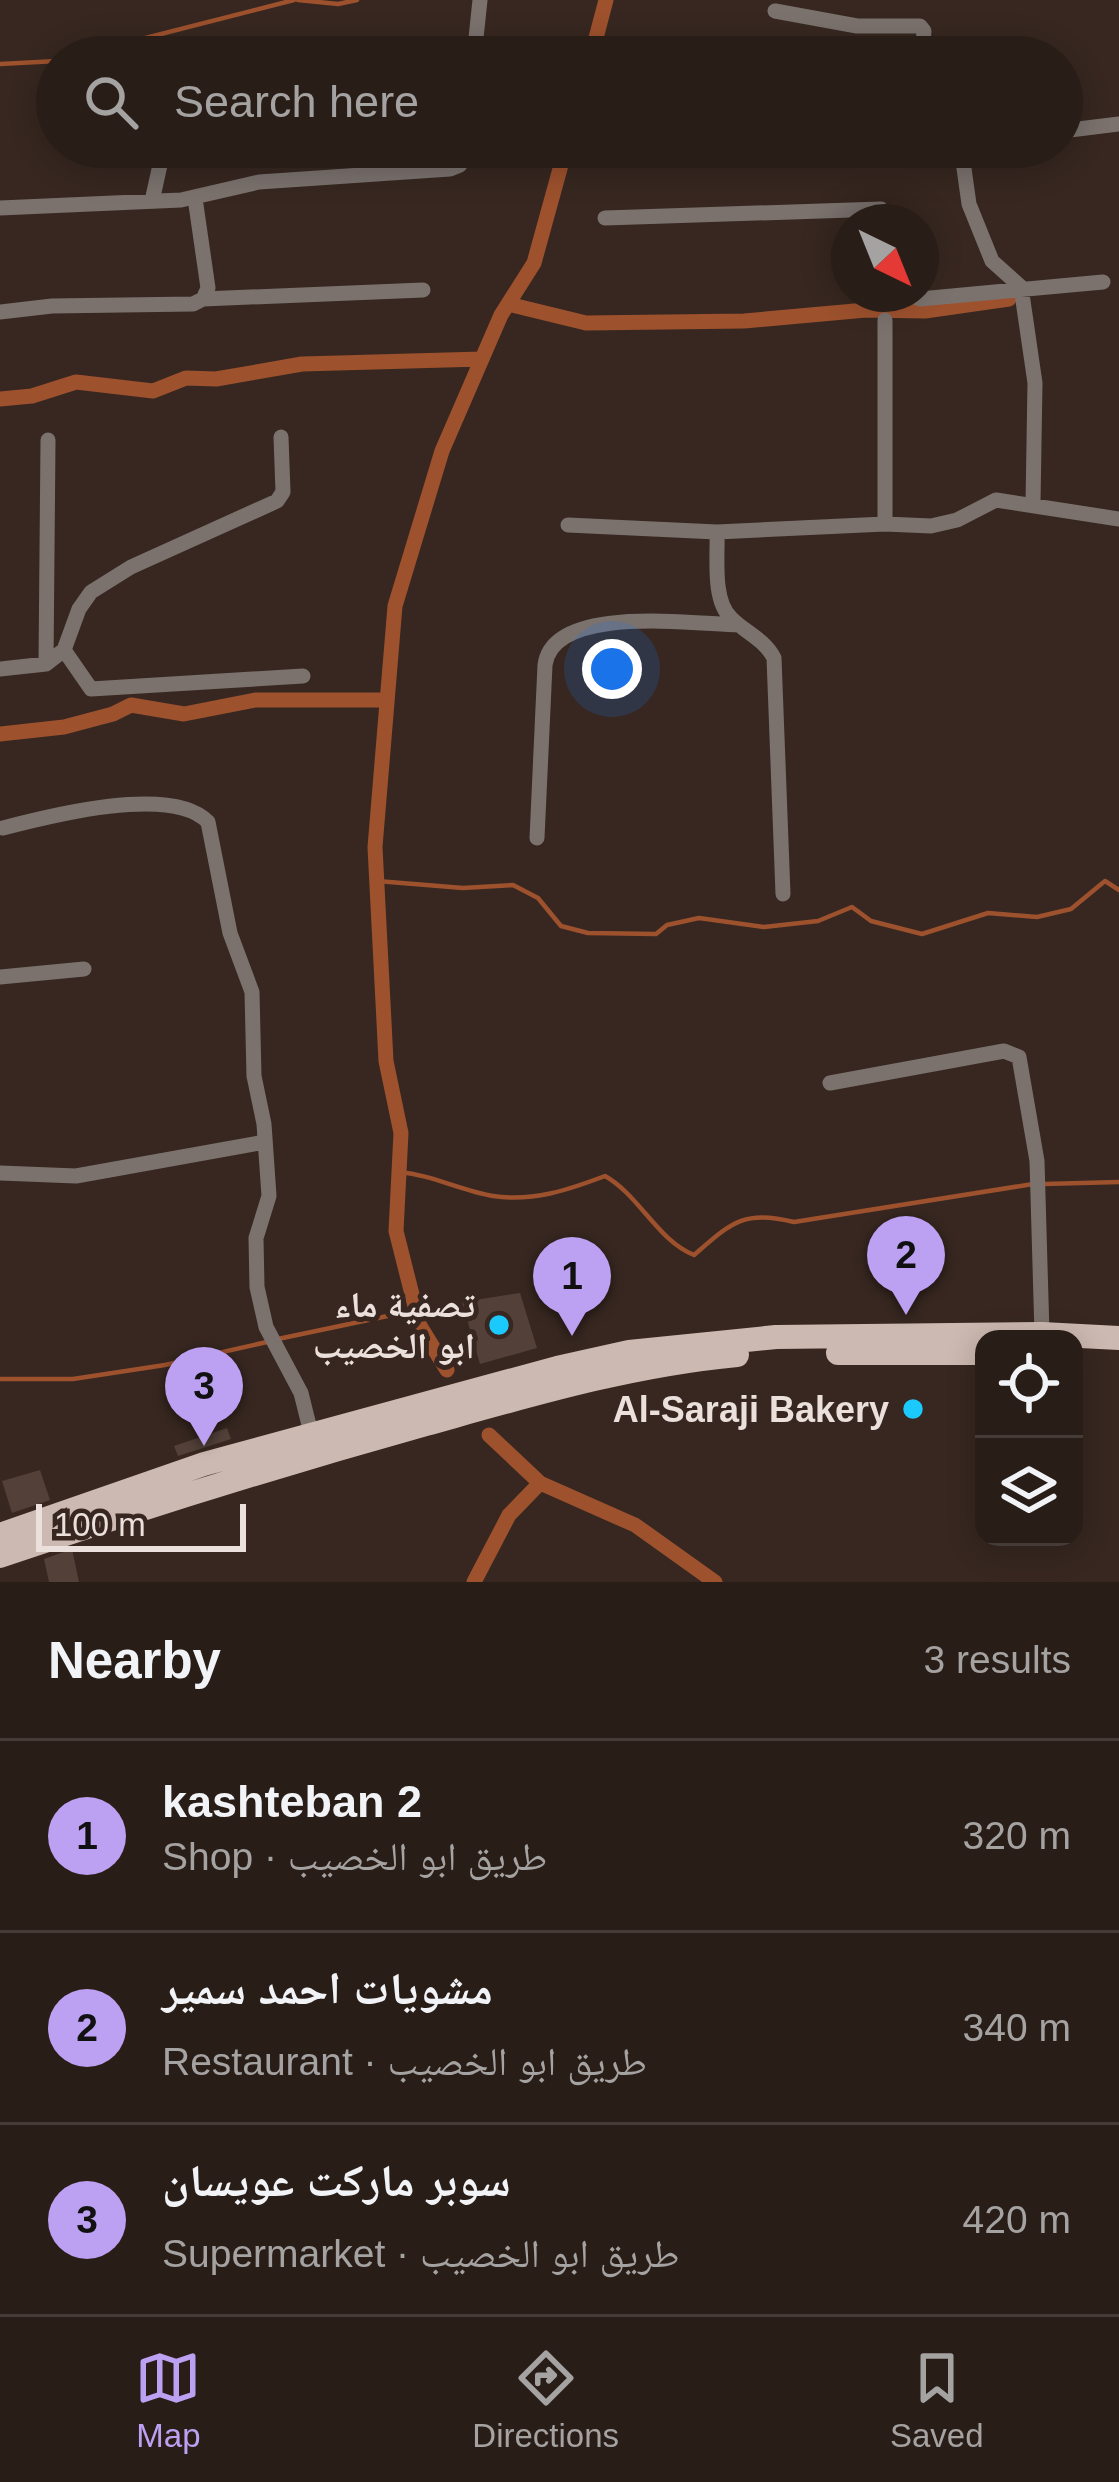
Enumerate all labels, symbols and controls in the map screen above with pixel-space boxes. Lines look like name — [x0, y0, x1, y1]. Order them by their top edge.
search box — [36, 36, 1083, 168]
icon: search — [78, 69, 144, 135]
text: Search here — [174, 76, 419, 127]
north arrow — [831, 204, 939, 312]
your location — [582, 639, 642, 699]
pin: 2 — [867, 1216, 945, 1315]
pin: 1 — [533, 1237, 611, 1336]
place label: تصفية ماء ابو الخصيب — [313, 1284, 475, 1366]
marker: تصفية ماء ابو الخصيب — [486, 1312, 512, 1338]
map controls — [975, 1330, 1083, 1546]
button: locate — [975, 1330, 1083, 1438]
pin: 3 — [165, 1347, 243, 1446]
place label: Al-Saraji Bakery — [613, 1389, 889, 1430]
marker: Al-Saraji Bakery — [900, 1396, 926, 1422]
button: layers — [975, 1438, 1083, 1546]
scale bar — [36, 1498, 246, 1551]
text: 100 m — [54, 1506, 146, 1543]
text: Nearby — [48, 1632, 221, 1689]
text: 3 results — [924, 1638, 1071, 1681]
text: kashteban 2 — [162, 1776, 422, 1827]
text: 1 — [76, 1814, 98, 1857]
text: 320 m — [963, 1814, 1071, 1857]
text: Shop · طريق ابو الخصيب — [162, 1835, 547, 1878]
text: مشويات احمد سمير — [162, 1963, 493, 2014]
text: 2 — [76, 2006, 98, 2049]
text: 340 m — [963, 2006, 1071, 2049]
text: Restaurant · طريق ابو الخصيب — [162, 2040, 647, 2083]
text: سوبر ماركت عويسان — [162, 2155, 511, 2206]
text: 3 — [76, 2198, 98, 2241]
text: 420 m — [963, 2198, 1071, 2241]
text: Supermarket · طريق ابو الخصيب — [162, 2232, 680, 2275]
tab: Map — [135, 2345, 201, 2455]
tab: Directions — [472, 2345, 619, 2455]
tab: Saved — [890, 2345, 984, 2455]

